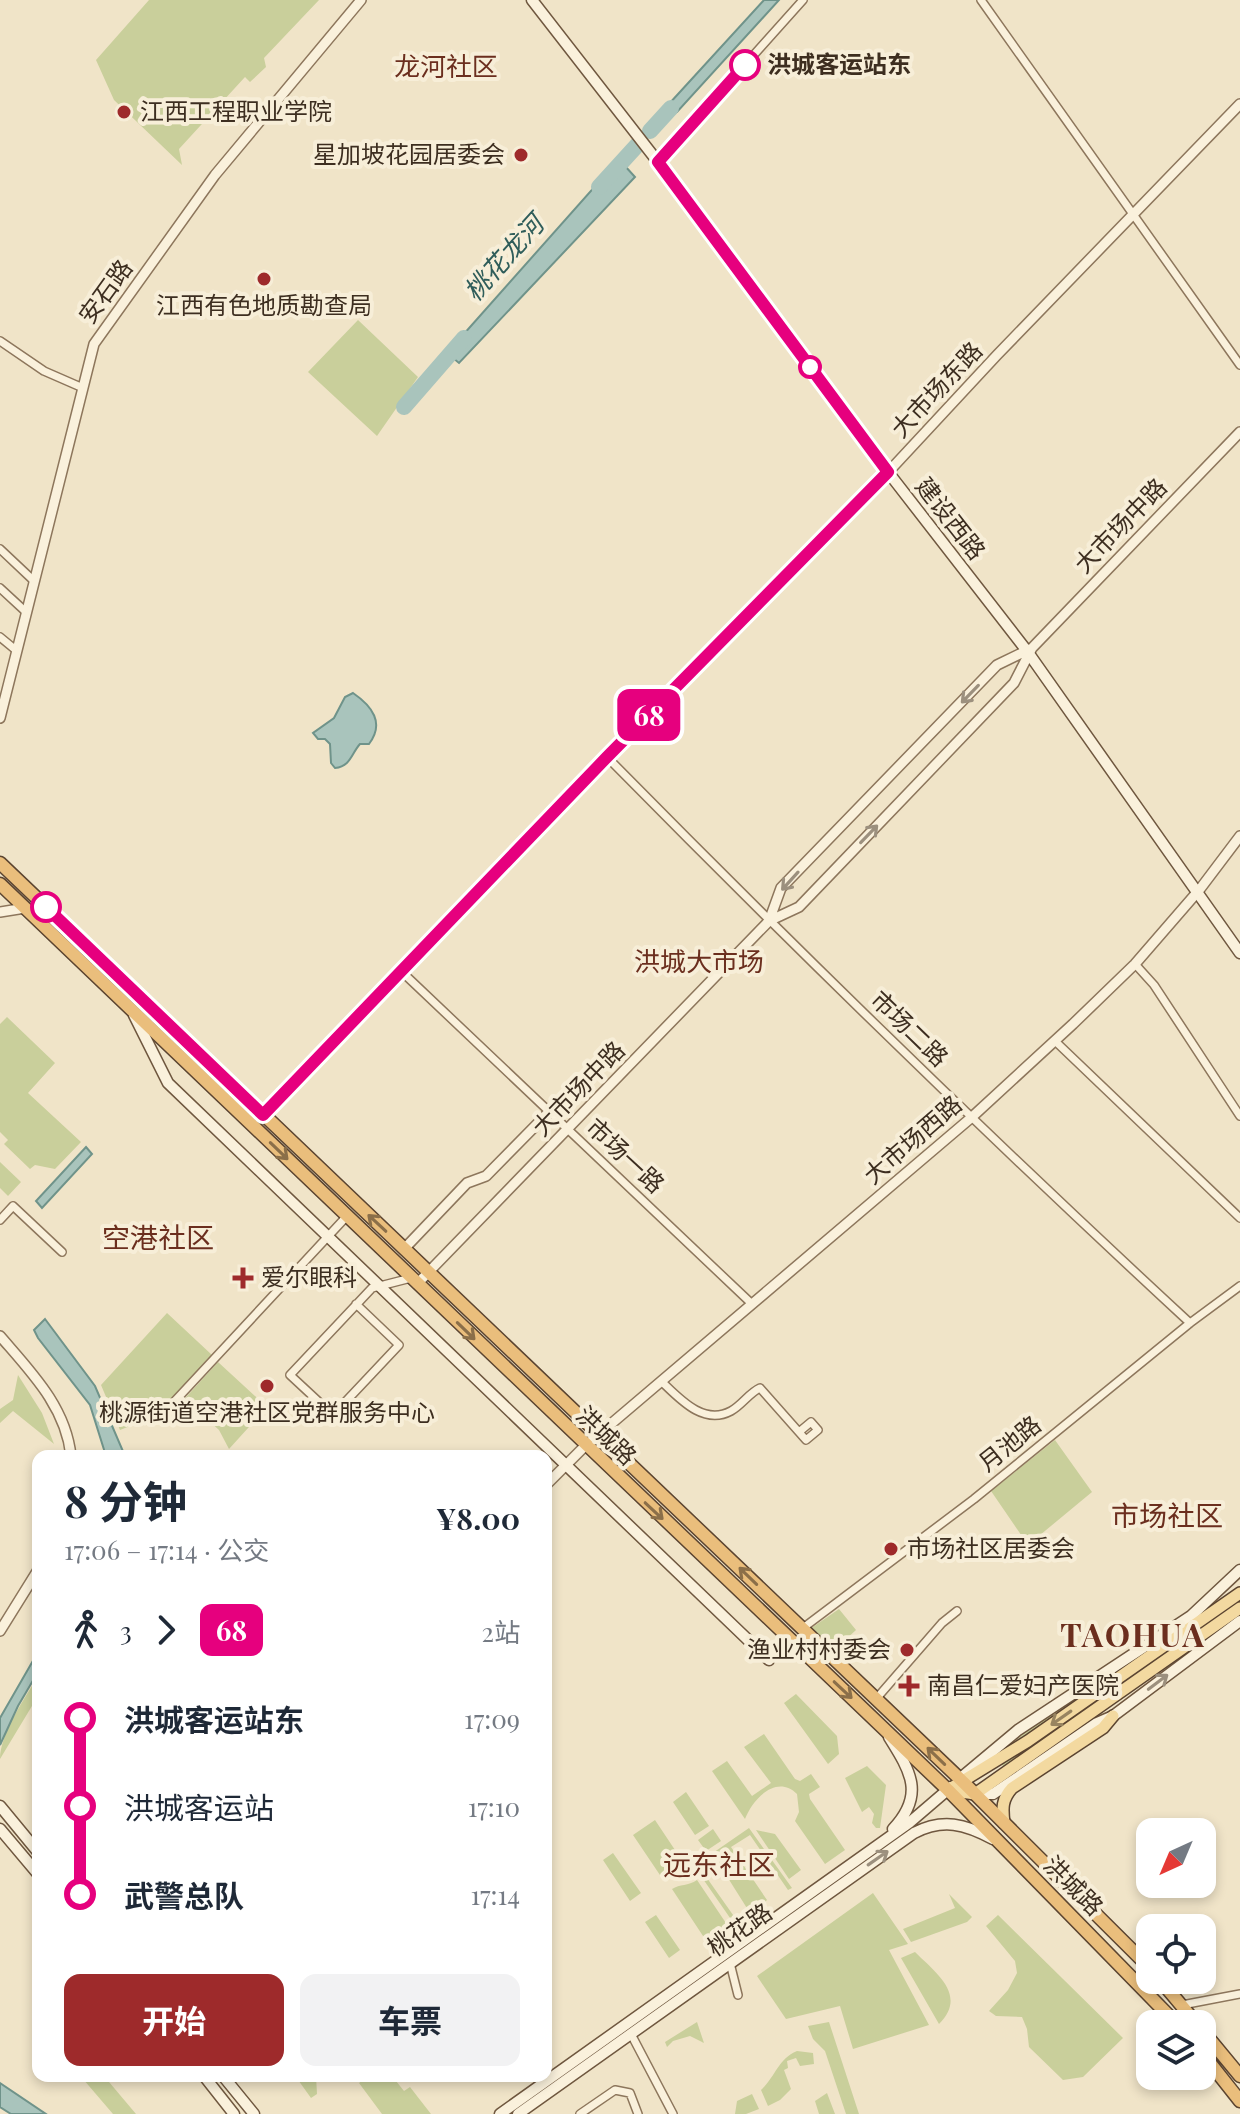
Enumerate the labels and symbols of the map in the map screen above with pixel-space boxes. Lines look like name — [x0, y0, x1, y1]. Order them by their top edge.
place label: 洪城客运站东 — [767, 47, 911, 79]
district label: 龙河社区 — [394, 48, 498, 83]
marker: 洪城客运站东 — [730, 50, 760, 80]
place label: 江西工程职业学院 — [140, 94, 332, 126]
marker: 江西工程职业学院 — [115, 103, 133, 121]
place label: 星加坡花园居委会 — [313, 137, 505, 169]
marker: 星加坡花园居委会 — [512, 146, 530, 164]
water label: 桃花龙河 — [455, 203, 554, 307]
street label: 安石路 — [70, 252, 138, 329]
marker: 江西有色地质勘查局 — [255, 270, 273, 288]
place label: 江西有色地质勘查局 — [156, 288, 372, 320]
street label: 大市场东路 — [883, 334, 988, 443]
unlabelled marker — [799, 356, 821, 378]
street label: 建设西路 — [909, 470, 994, 565]
street label: 大市场中路 — [1066, 470, 1173, 579]
one-way arrow — [961, 683, 980, 703]
line badge: 68 — [613, 689, 685, 741]
one-way arrow — [859, 824, 878, 844]
one-way arrow — [781, 870, 799, 890]
unlabelled marker — [31, 892, 61, 922]
district label: 洪城大市场 — [634, 943, 764, 978]
street label: 市场二路 — [865, 983, 956, 1072]
street label: 大市场中路 — [524, 1033, 631, 1142]
street label: 大市场西路 — [856, 1087, 967, 1190]
street label: 市场一路 — [580, 1110, 672, 1199]
one-way arrow — [269, 1142, 289, 1161]
one-way arrow — [368, 1214, 387, 1233]
district label: 空港社区 — [102, 1218, 214, 1255]
place label: 爱尔眼科 — [261, 1260, 357, 1292]
marker: 爱尔眼科 — [232, 1267, 254, 1289]
one-way arrow — [456, 1322, 476, 1341]
marker: 桃源街道空港社区党群服务中心 — [258, 1377, 276, 1395]
place label: 桃源街道空港社区党群服务中心 — [99, 1395, 435, 1427]
street label: 洪城路 — [570, 1398, 644, 1471]
street label: 月池路 — [971, 1407, 1047, 1478]
district label: 市场社区 — [1111, 1496, 1223, 1533]
one-way arrow — [644, 1502, 664, 1521]
place label: 市场社区居委会 — [907, 1531, 1075, 1563]
marker: 市场社区居委会 — [882, 1540, 900, 1558]
one-way arrow — [738, 1566, 758, 1585]
district label: TAOHUA — [1060, 1612, 1206, 1655]
place label: 渔业村村委会 — [747, 1632, 891, 1664]
marker: 渔业村村委会 — [898, 1641, 916, 1659]
place label: 南昌仁爱妇产医院 — [927, 1668, 1119, 1700]
one-way arrow — [1147, 1674, 1168, 1691]
marker: 南昌仁爱妇产医院 — [898, 1675, 920, 1697]
one-way arrow — [832, 1681, 852, 1699]
one-way arrow — [1050, 1710, 1072, 1726]
one-way arrow — [926, 1746, 946, 1765]
north arrow — [1136, 1818, 1216, 1898]
district label: 远东社区 — [663, 1845, 775, 1882]
street label: 洪城路 — [1038, 1848, 1111, 1921]
one-way arrow — [867, 1850, 889, 1867]
street label: 桃花路 — [700, 1895, 778, 1962]

